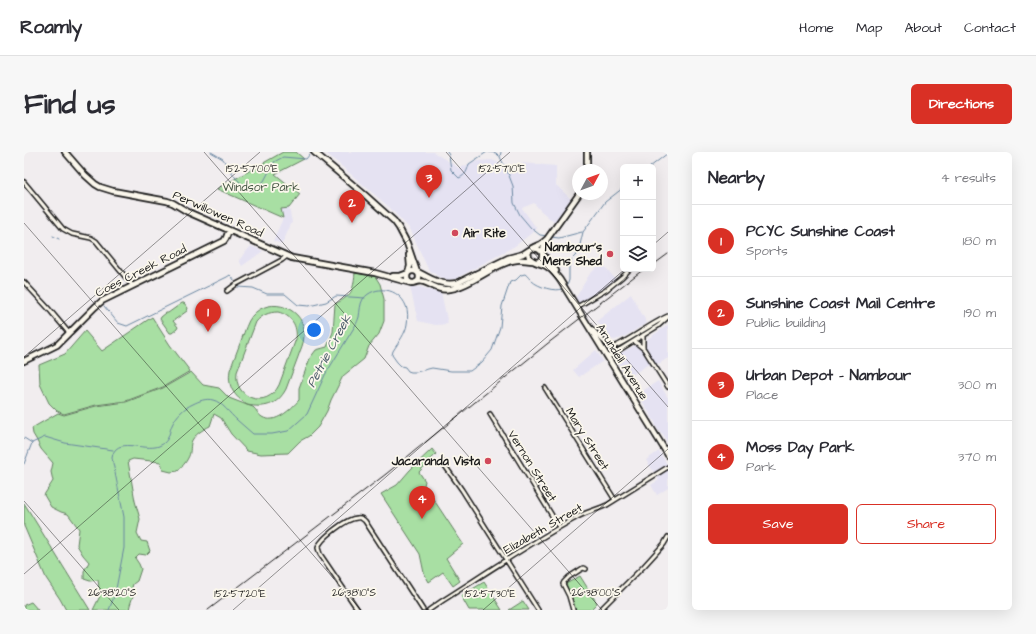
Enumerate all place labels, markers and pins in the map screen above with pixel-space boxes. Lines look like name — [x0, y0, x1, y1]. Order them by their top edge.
pin: 3 — [416, 165, 442, 198]
pin: 2 — [339, 190, 365, 223]
place label: Air Rite — [463, 225, 506, 242]
marker: Air Rite — [450, 228, 460, 238]
place label: Nambour's Mens Shed — [542, 239, 603, 270]
marker: Nambour's Mens Shed — [605, 249, 615, 259]
pin: 1 — [195, 299, 221, 332]
place label: Jacaranda Vista — [391, 453, 481, 470]
marker: Jacaranda Vista — [483, 456, 493, 466]
pin: 4 — [409, 486, 435, 519]

